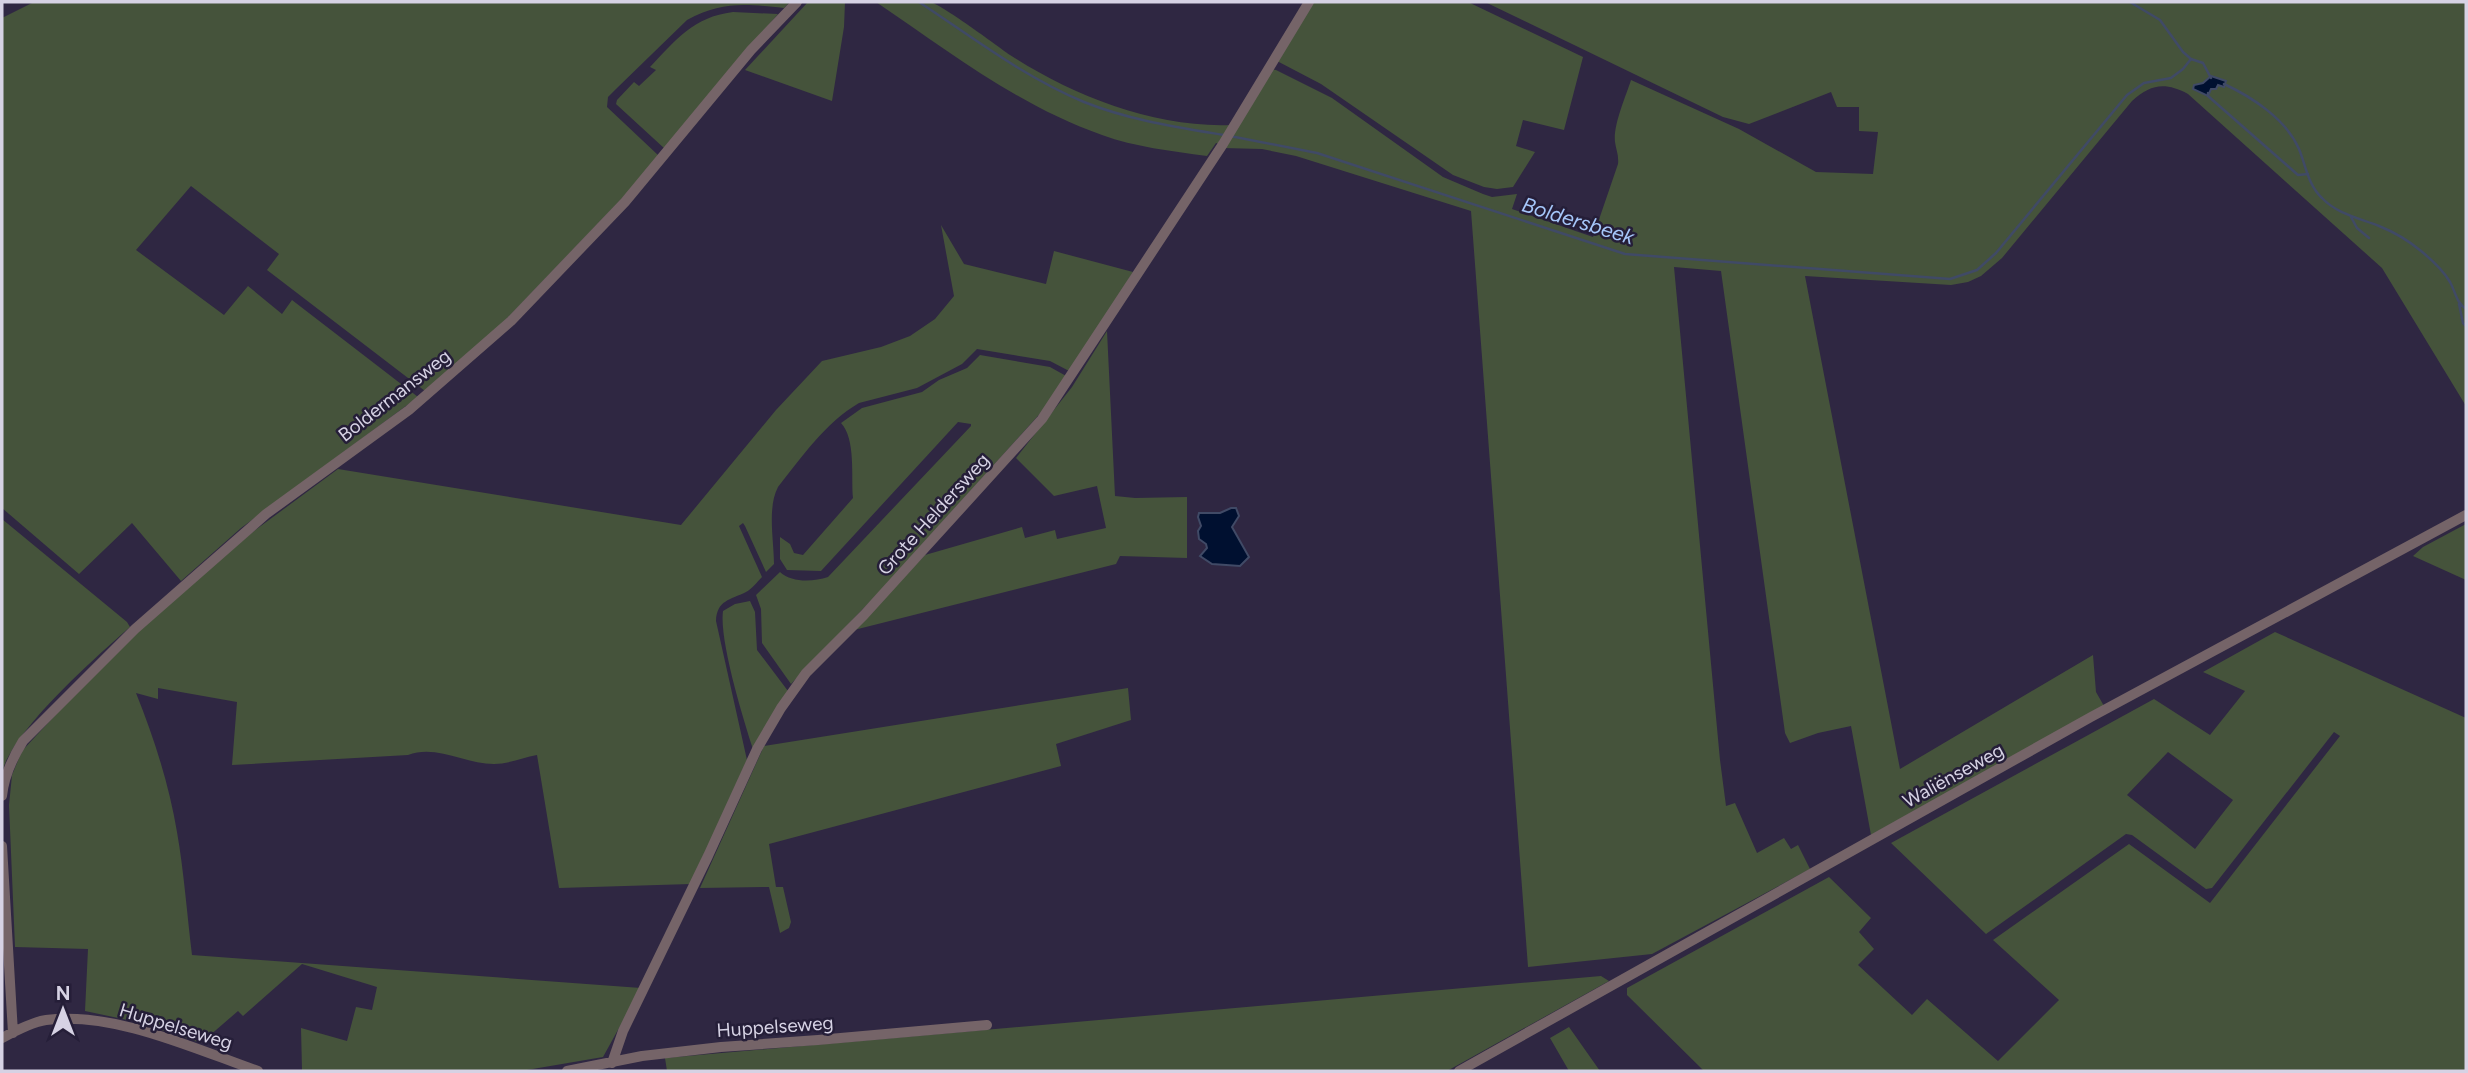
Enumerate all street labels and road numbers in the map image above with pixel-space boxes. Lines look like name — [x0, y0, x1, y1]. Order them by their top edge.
street label: Boldermansweg — [334, 344, 455, 446]
street label: Grote Heldersweg — [873, 449, 994, 580]
street label: Waliënseweg — [1899, 738, 2008, 813]
street label: Huppelseweg — [117, 998, 235, 1055]
street label: Huppelseweg — [716, 1011, 834, 1042]

